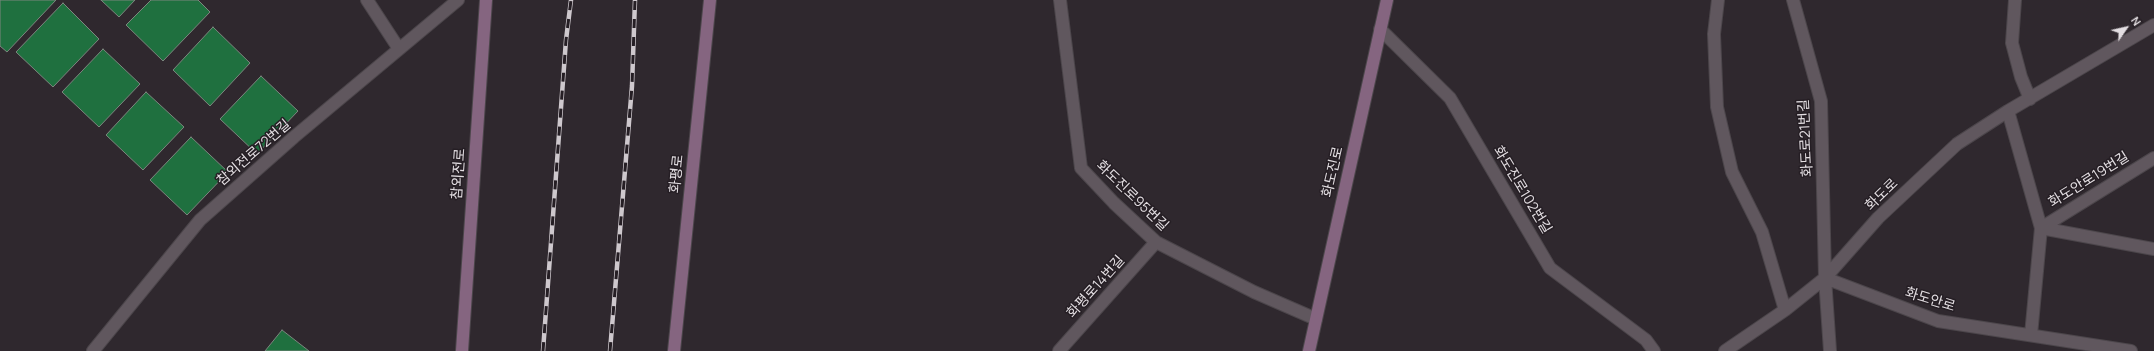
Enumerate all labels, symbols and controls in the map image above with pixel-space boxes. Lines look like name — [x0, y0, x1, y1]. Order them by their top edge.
north arrow — [2106, 8, 2146, 48]
text: N — [2128, 14, 2145, 28]
street label: 화도로21번길 — [1796, 99, 1816, 177]
street label: 참외전로72번길 — [214, 116, 294, 190]
street label: 화도진로102번길 — [1489, 143, 1555, 237]
street label: 화도진로 — [1319, 145, 1347, 199]
street label: 참외전로 — [449, 148, 469, 200]
street label: 화도안로19번길 — [2046, 149, 2132, 211]
street label: 화평로 — [667, 154, 687, 194]
street label: 화도진로95번길 — [1092, 157, 1172, 235]
street label: 화도로 — [1862, 176, 1902, 214]
street label: 화평로14번길 — [1064, 252, 1128, 322]
street label: 화도안로 — [1903, 284, 1957, 316]

